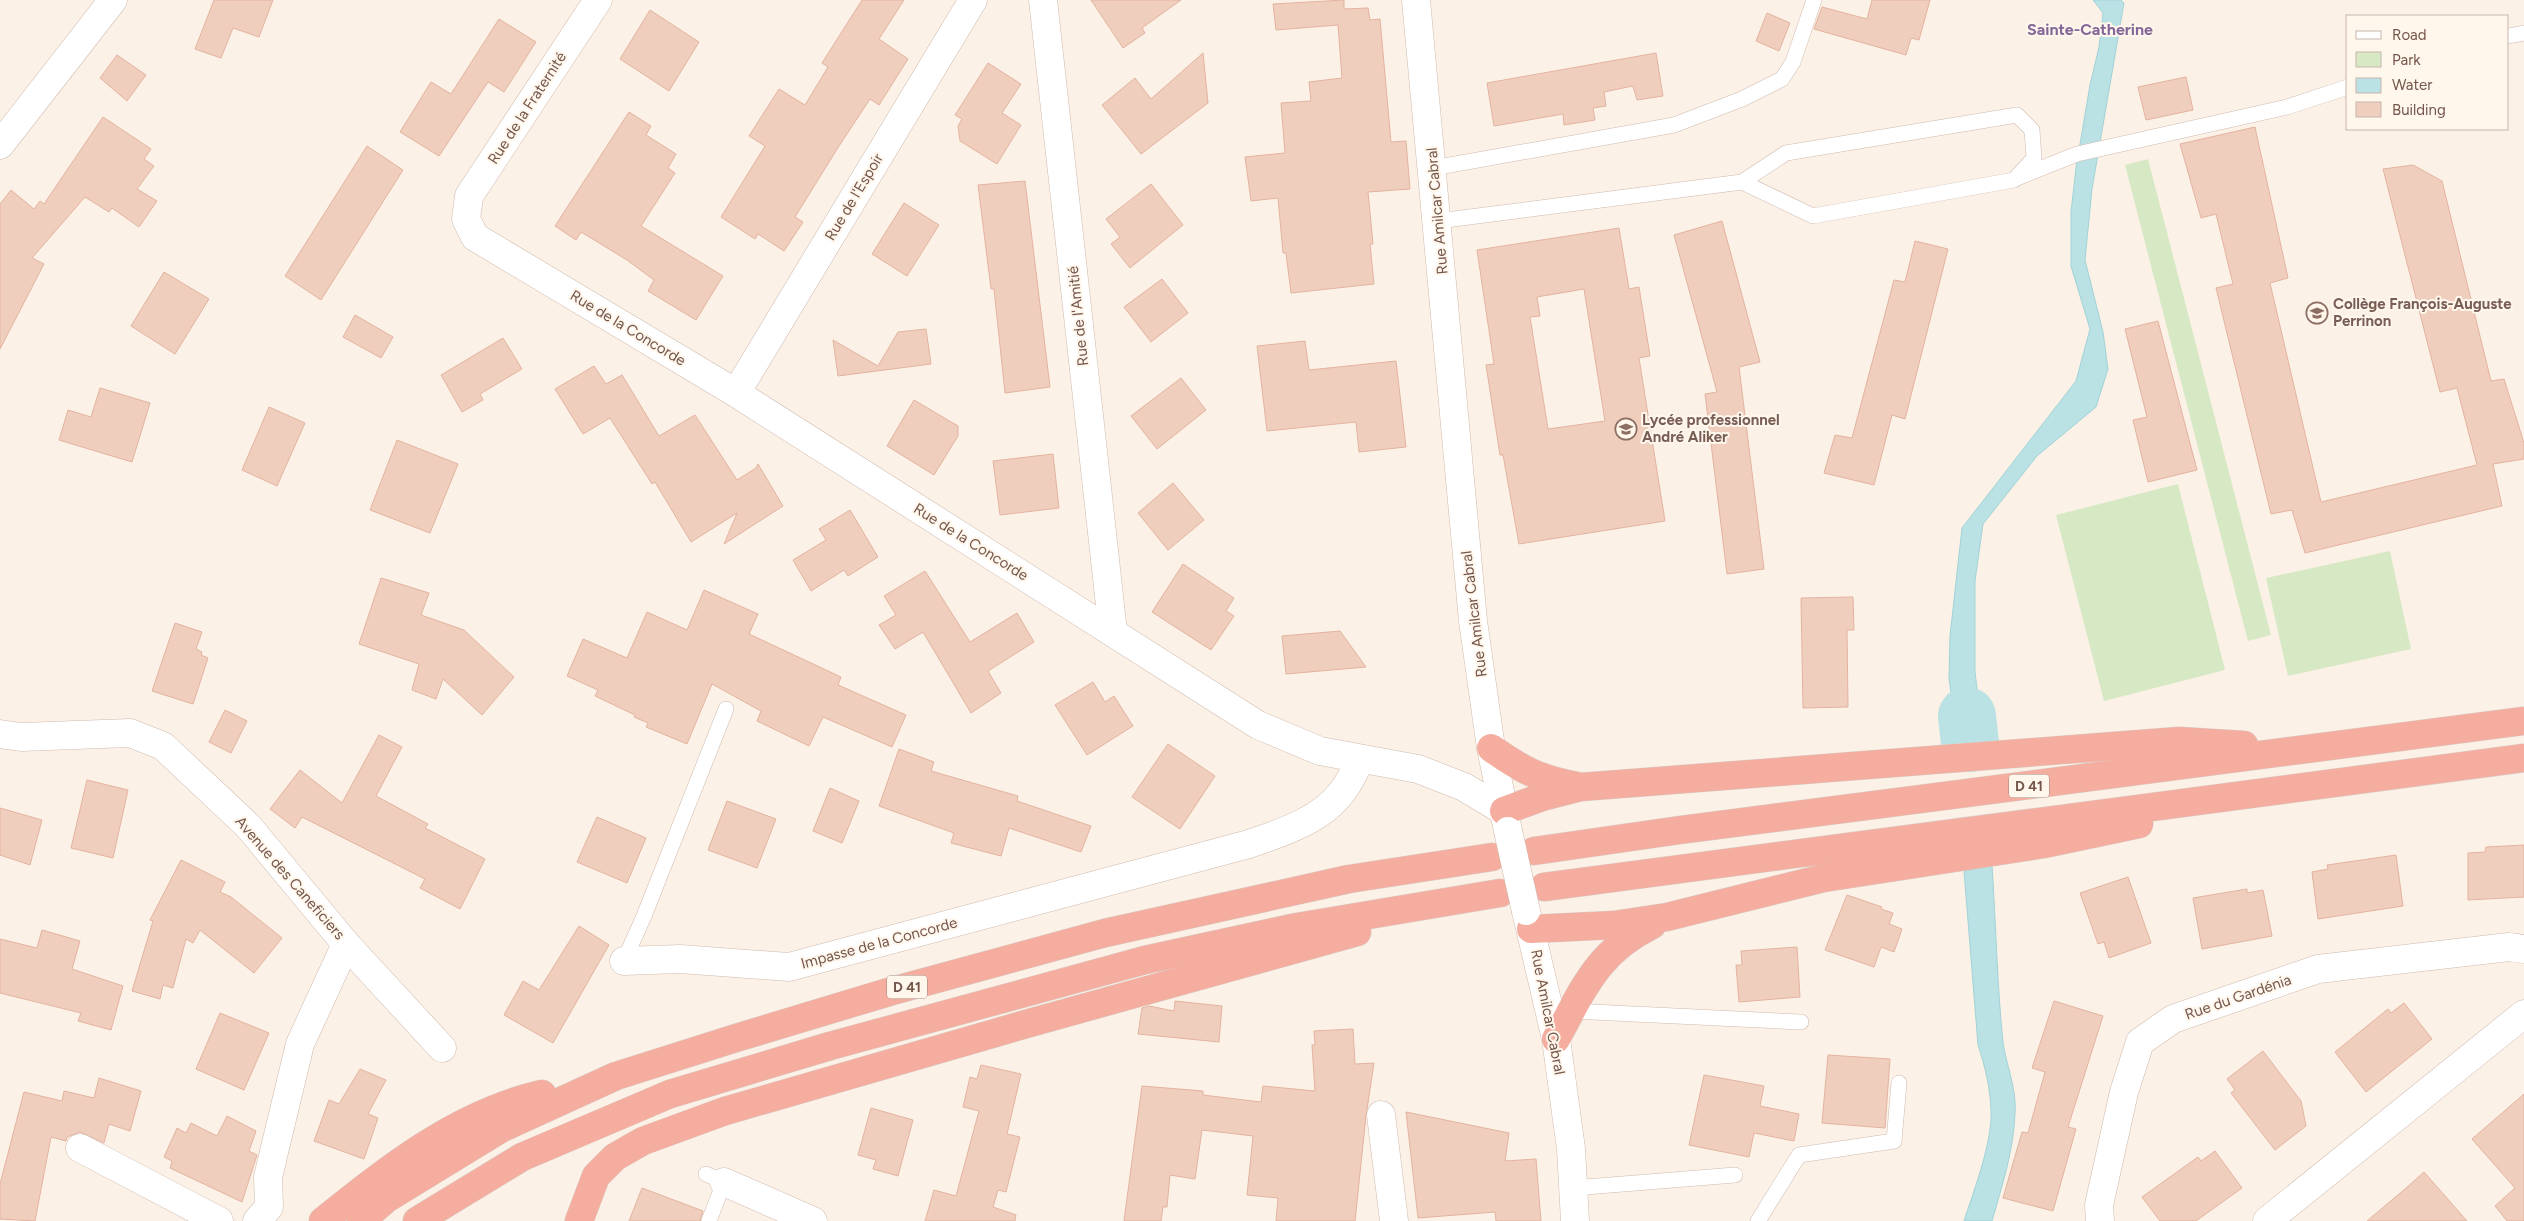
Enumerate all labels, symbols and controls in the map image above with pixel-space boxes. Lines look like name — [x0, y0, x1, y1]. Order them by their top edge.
legend — [2346, 15, 2509, 130]
district label: Sainte-Catherine — [2027, 20, 2153, 39]
text: Road — [2392, 26, 2427, 44]
street label: Rue de la Fraternité — [484, 48, 570, 168]
text: Park — [2392, 51, 2421, 69]
text: Water — [2392, 76, 2432, 94]
text: Building — [2392, 101, 2446, 119]
street label: Rue Amilcar Cabral — [1422, 147, 1452, 275]
street label: Rue de l'Espoir — [821, 150, 887, 244]
street label: Rue de l'Amitié — [1064, 265, 1092, 367]
street label: Rue de la Concorde — [567, 286, 689, 370]
place label: Collège François-Auguste Perrinon — [2333, 295, 2512, 330]
school or university icon: Collège François-Auguste Perrinon — [2305, 301, 2329, 325]
place label: Lycée professionnel André Aliker — [1642, 411, 1780, 446]
school or university icon: Lycée professionnel André Aliker — [1614, 417, 1638, 441]
street label: Rue de la Concorde — [910, 499, 1032, 585]
street label: Rue Amilcar Cabral — [1457, 550, 1491, 678]
road number: D 41 — [2009, 774, 2049, 798]
street label: Avenue des Caneficiers — [231, 812, 349, 944]
street label: Impasse de la Concorde — [799, 913, 959, 973]
street label: Rue Amilcar Cabral — [1527, 948, 1569, 1076]
street label: Rue du Gardénia — [2183, 970, 2293, 1024]
road number: D 41 — [887, 976, 927, 999]

